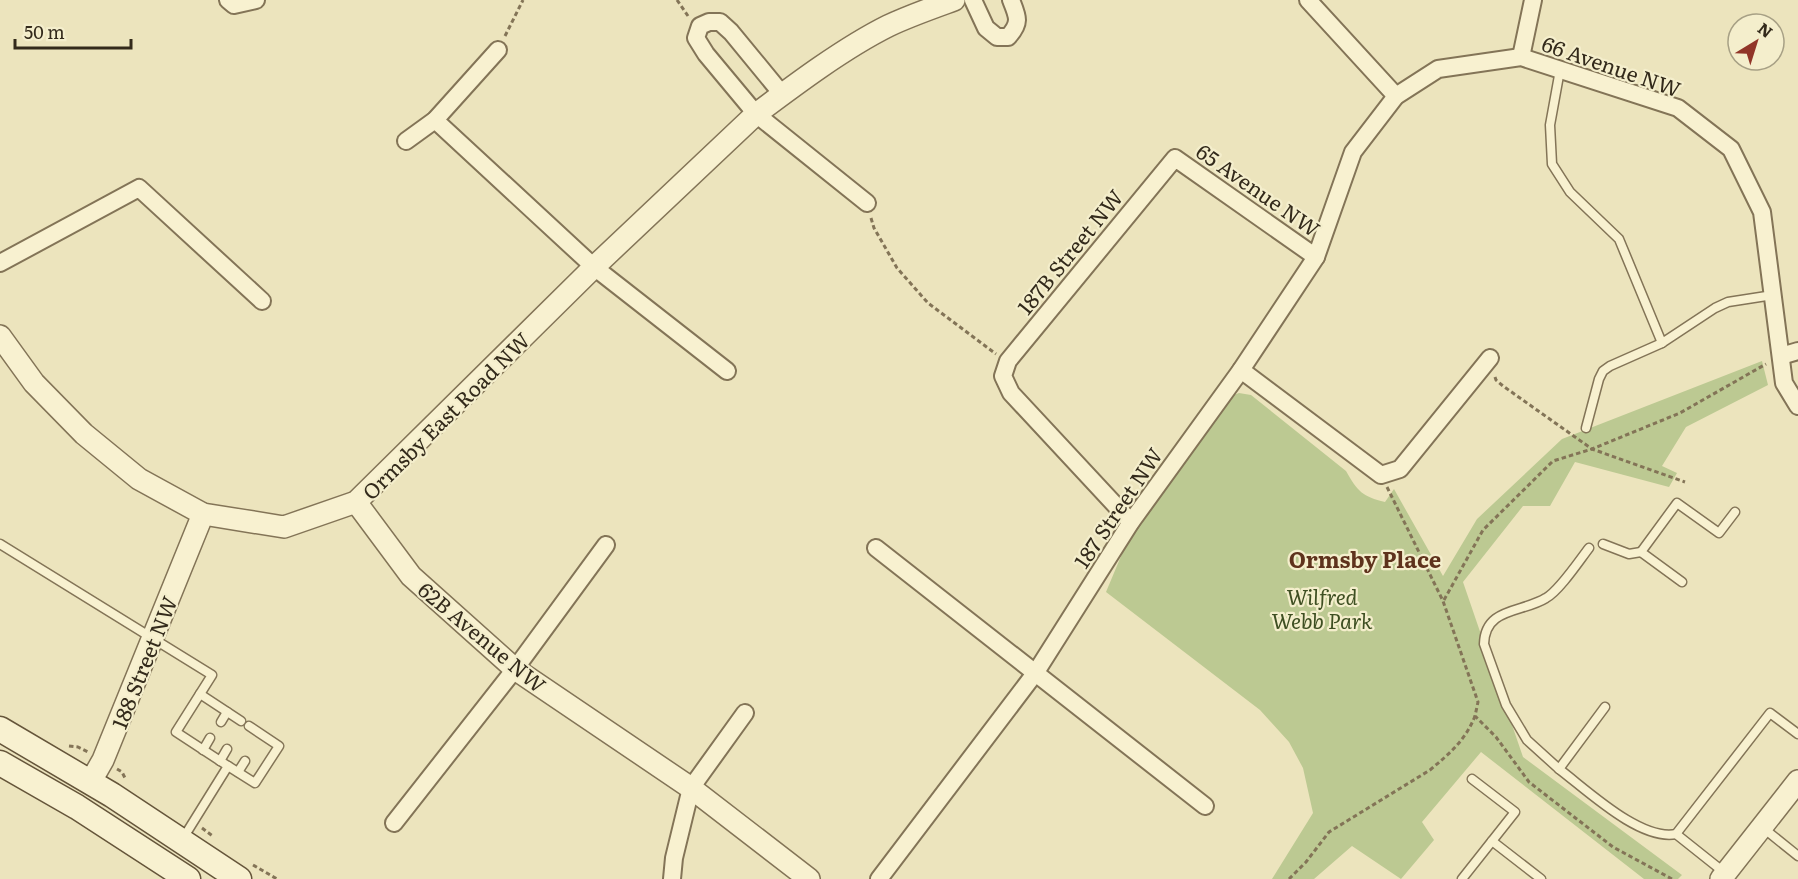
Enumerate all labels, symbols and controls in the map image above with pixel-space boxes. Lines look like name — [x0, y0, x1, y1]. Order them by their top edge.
scale bar — [15, 12, 130, 50]
north arrow — [1726, 12, 1786, 72]
text: N — [1753, 16, 1779, 43]
text: 50 m — [24, 18, 65, 45]
street label: 66 Avenue NW — [1538, 27, 1686, 103]
street label: 65 Avenue NW — [1191, 135, 1327, 243]
street label: 187B Street NW — [1009, 182, 1129, 320]
street label: Ormsby East Road NW — [354, 324, 536, 506]
street label: 187 Street NW — [1065, 440, 1169, 573]
district label: Ormsby Place — [1289, 542, 1441, 575]
street label: 62B Avenue NW — [412, 573, 554, 699]
park label: Wilfred Webb Park — [1272, 580, 1373, 635]
street label: 188 Street NW — [102, 591, 184, 733]

